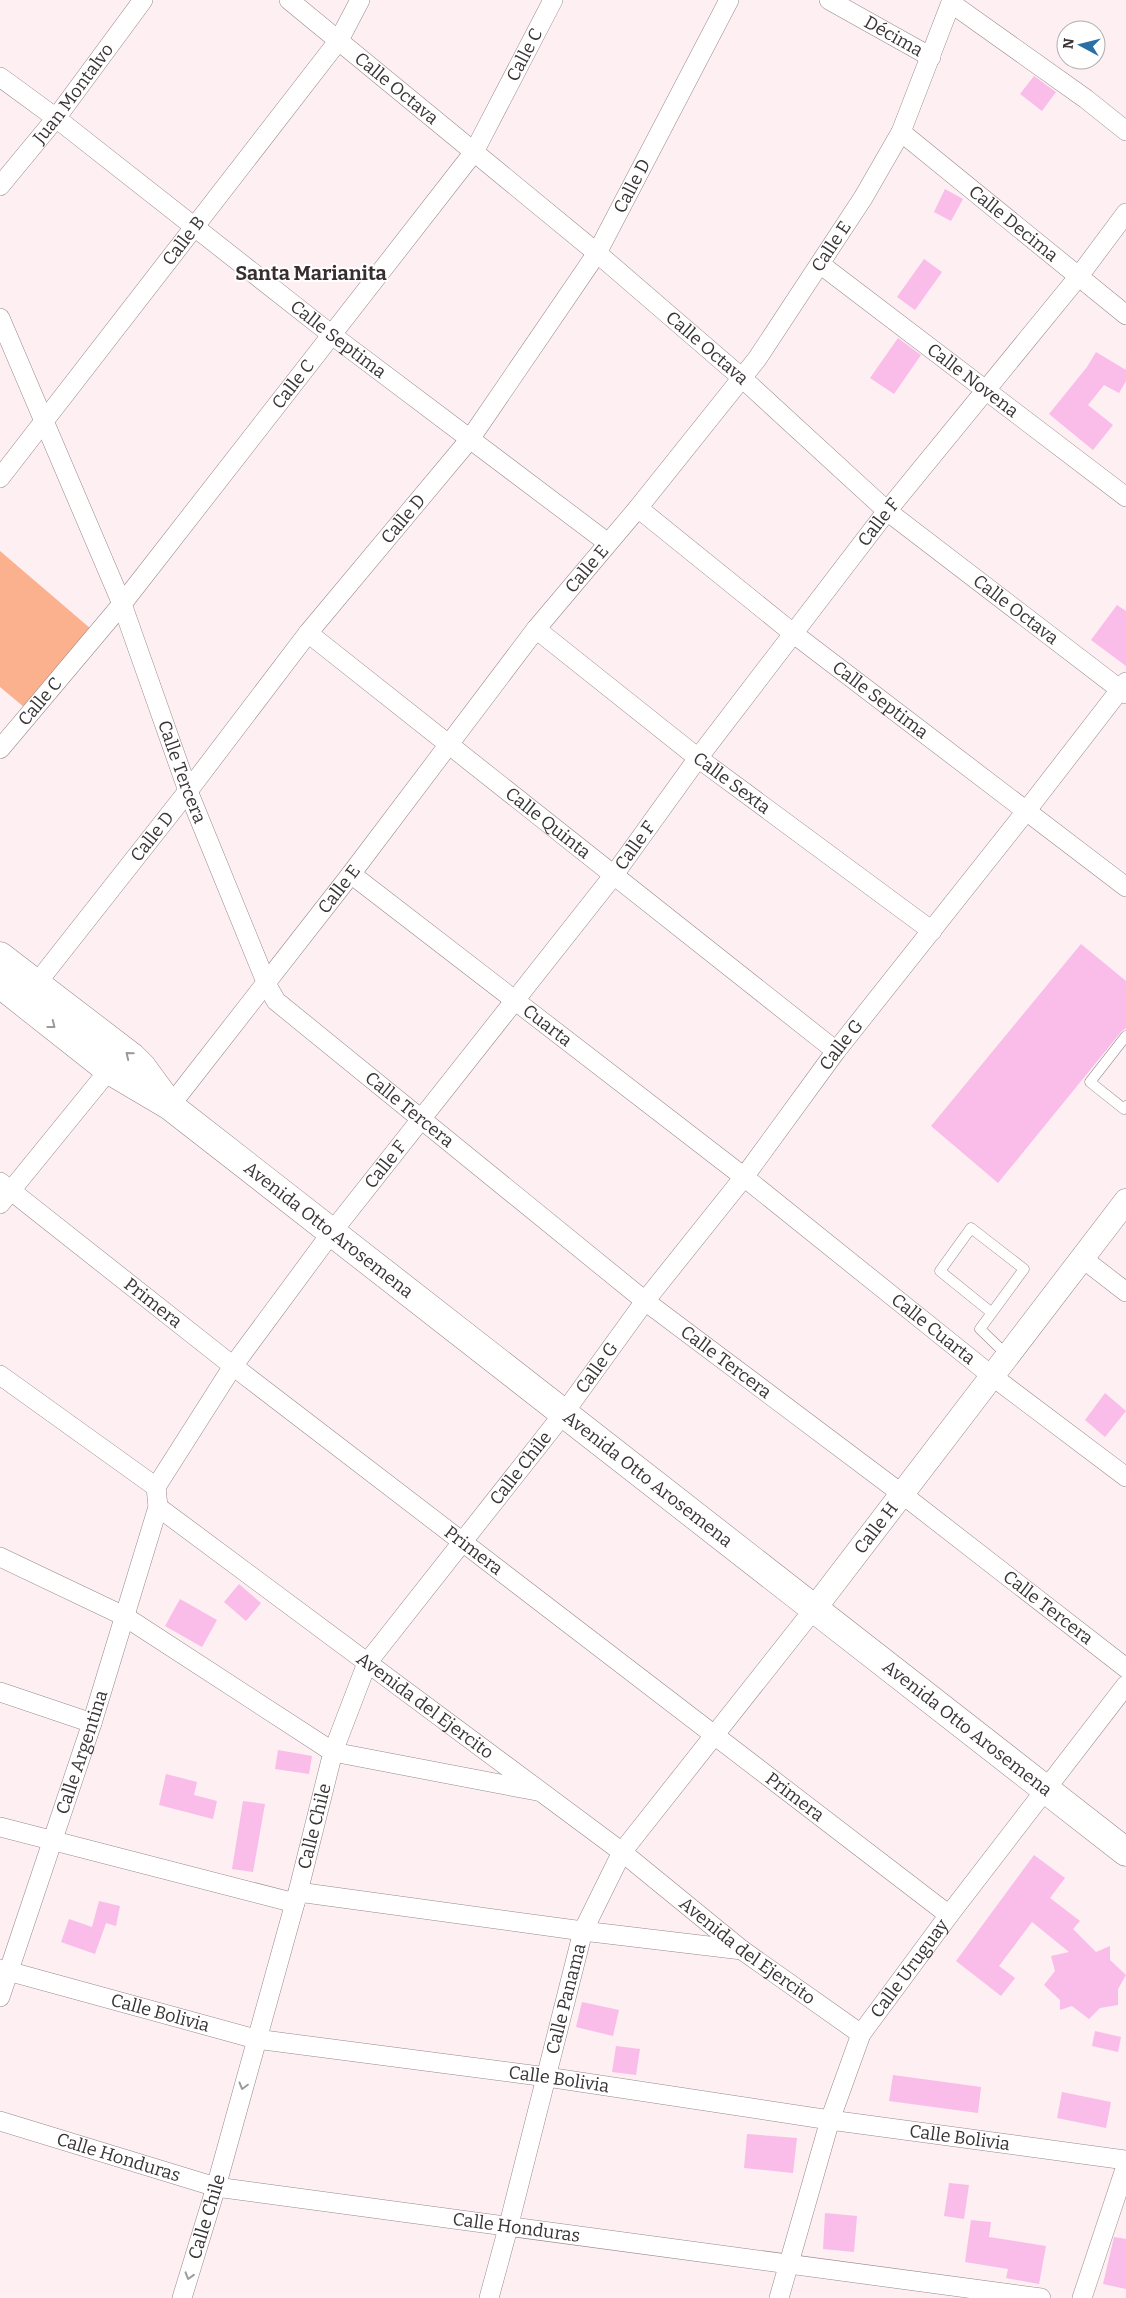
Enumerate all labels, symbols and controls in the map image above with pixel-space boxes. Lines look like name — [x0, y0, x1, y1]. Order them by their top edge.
street label: Décima — [860, 11, 927, 61]
north arrow — [1056, 20, 1106, 70]
street label: Calle C — [502, 25, 547, 85]
text: N — [1059, 37, 1078, 50]
street label: Juan Montalvo — [28, 39, 118, 149]
street label: Calle Octava — [350, 47, 443, 129]
street label: Calle D — [609, 155, 655, 217]
street label: Calle Decima — [964, 181, 1063, 267]
street label: Calle B — [158, 212, 210, 270]
street label: Calle E — [807, 217, 856, 276]
district label: Santa Marianita — [235, 261, 387, 285]
street label: Calle Septima — [286, 295, 391, 383]
street label: Calle Octava — [661, 306, 753, 390]
street label: Calle Novena — [923, 338, 1023, 422]
street label: Calle C — [267, 355, 319, 413]
street label: Calle D — [376, 490, 430, 548]
street label: Calle F — [853, 494, 904, 551]
street label: Calle E — [560, 540, 613, 597]
street label: Calle Octava — [969, 570, 1063, 649]
street label: Calle Septima — [828, 656, 933, 743]
street label: Calle C — [13, 673, 67, 730]
street label: Calle Tercera — [153, 717, 211, 827]
street label: Calle Sexta — [689, 747, 775, 819]
street label: Calle Quinta — [501, 782, 595, 863]
street label: Calle D — [126, 807, 179, 866]
street label: Calle F — [610, 817, 660, 874]
street label: Calle E — [313, 860, 365, 918]
street label: Cuarta — [518, 1000, 577, 1051]
street label: Calle G — [815, 1015, 868, 1075]
one-way arrow — [46, 1020, 55, 1028]
one-way arrow — [126, 1053, 135, 1061]
street label: Calle Tercera — [361, 1067, 458, 1152]
street label: Calle F — [360, 1136, 411, 1193]
street label: Avenida Otto Arosemena — [240, 1157, 418, 1303]
street label: Primera — [120, 1273, 187, 1333]
street label: Calle Cuarta — [887, 1289, 980, 1369]
street label: Calle Tercera — [676, 1321, 776, 1403]
street label: Calle G — [571, 1338, 623, 1398]
street label: Avenida Otto Arosemena — [559, 1406, 737, 1552]
street label: Calle Chile — [485, 1427, 556, 1509]
street label: Calle H — [849, 1498, 903, 1558]
street label: Primera — [440, 1521, 507, 1580]
street label: Calle Tercera — [999, 1566, 1098, 1649]
street label: Avenida del Ejercito — [352, 1648, 498, 1764]
street label: Avenida Otto Arosemena — [878, 1655, 1056, 1801]
street label: Calle Argentina — [51, 1688, 112, 1817]
street label: Primera — [761, 1767, 829, 1826]
street label: Calle Chile — [293, 1781, 336, 1871]
street label: Avenida del Ejercito — [675, 1892, 820, 2009]
street label: Calle Uruguay — [866, 1914, 953, 2022]
street label: Calle Panama — [541, 1941, 590, 2056]
street label: Calle Bolivia — [108, 1989, 212, 2037]
street label: Calle Bolivia — [507, 2061, 611, 2097]
one-way arrow — [239, 2082, 249, 2090]
street label: Calle Bolivia — [908, 2120, 1012, 2155]
street label: Calle Honduras — [54, 2128, 183, 2187]
street label: Calle Chile — [184, 2172, 230, 2262]
street label: Calle Honduras — [451, 2208, 582, 2247]
one-way arrow — [184, 2271, 194, 2279]

